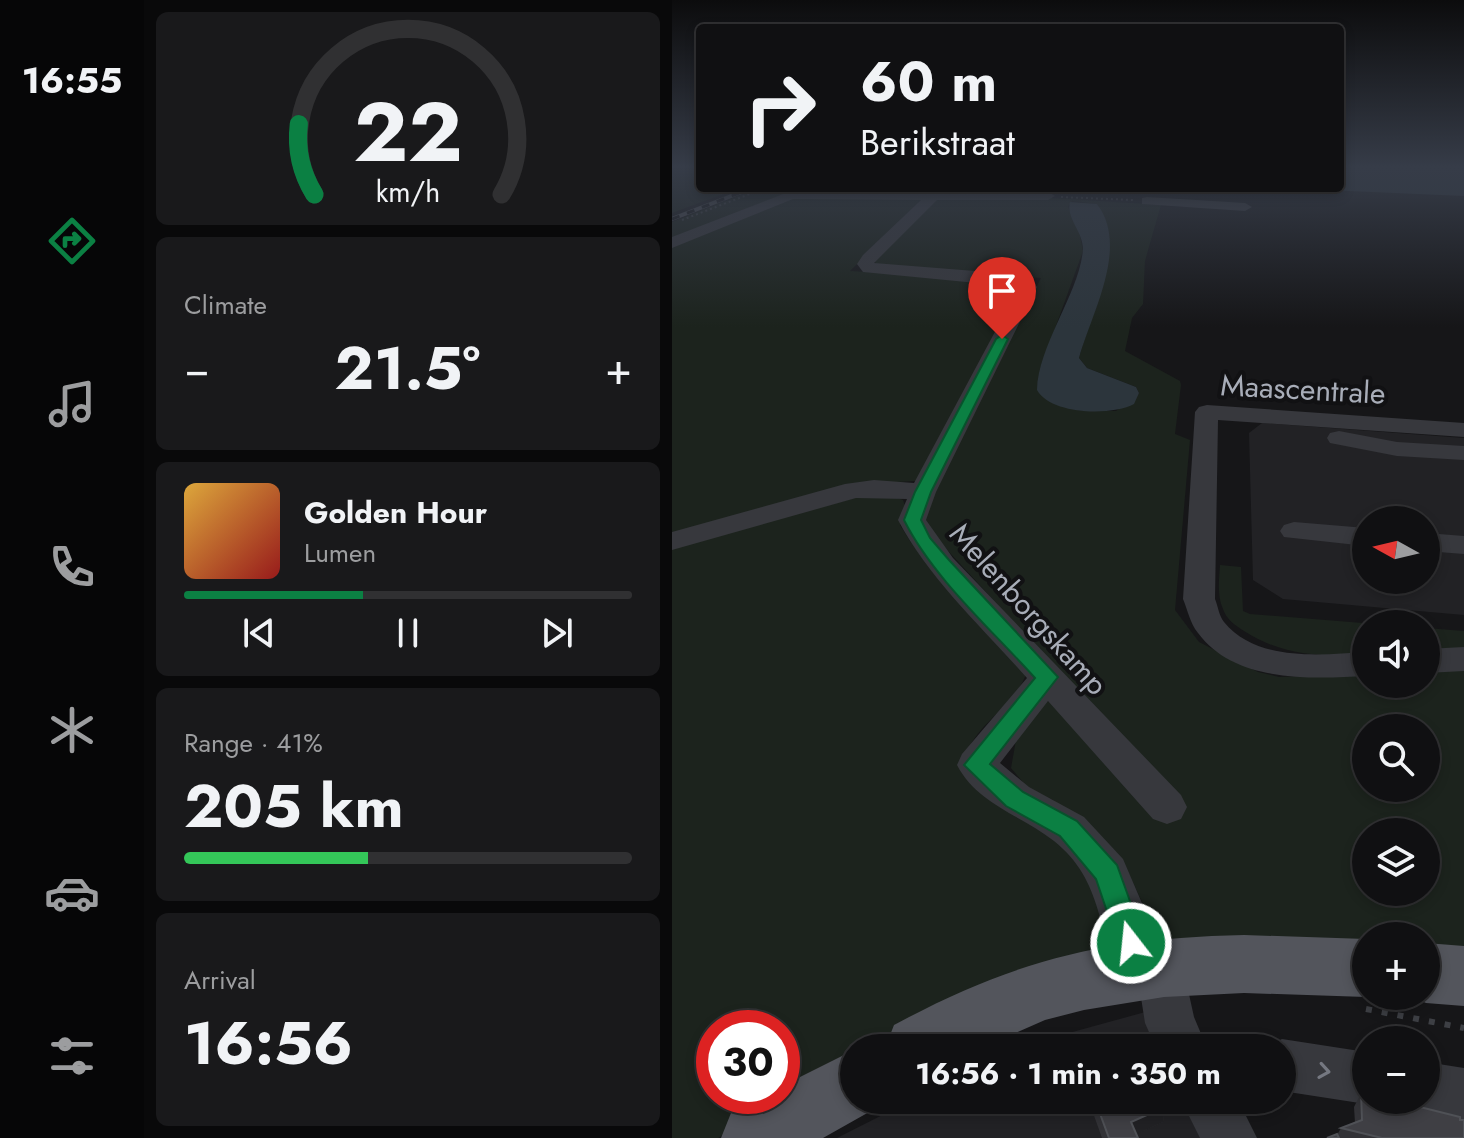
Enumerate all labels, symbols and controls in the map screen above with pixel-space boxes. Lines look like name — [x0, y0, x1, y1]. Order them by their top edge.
text: 60 m — [860, 41, 997, 122]
text: 16:55 — [22, 54, 122, 106]
icon: right — [728, 56, 832, 160]
text: 22 — [353, 71, 463, 191]
text: Berikstraat — [860, 116, 1015, 168]
text: km/h — [376, 171, 440, 213]
icon: directions — [44, 213, 100, 269]
pin — [968, 257, 1036, 339]
icon: arrive — [980, 269, 1024, 313]
text: Climate — [184, 286, 267, 324]
text: 21.5° — [335, 325, 480, 412]
text: − — [184, 337, 210, 401]
text: + — [605, 337, 632, 401]
street label: Maascentrale — [1219, 363, 1387, 415]
icon: music — [44, 376, 100, 432]
text: Golden Hour — [304, 491, 487, 534]
north arrow — [1352, 506, 1440, 594]
map controls — [1352, 506, 1440, 1114]
street label: Melenborgskamp — [940, 513, 1118, 705]
text: Lumen — [304, 534, 376, 572]
icon: phone — [44, 539, 100, 595]
button: sound — [1352, 610, 1440, 698]
icon: previous — [237, 611, 281, 655]
icon: pause — [386, 611, 430, 655]
icon: next — [535, 611, 579, 655]
icon: climate — [44, 702, 100, 758]
button: search — [1352, 714, 1440, 802]
text: Range · 41% — [184, 724, 323, 762]
text: 205 km — [184, 763, 404, 850]
button: layers — [1352, 818, 1440, 906]
icon: car — [44, 865, 100, 921]
position arrow — [1089, 901, 1173, 985]
button: + — [1352, 922, 1440, 1010]
text: Arrival — [184, 961, 256, 999]
text: 16:56 — [184, 1000, 353, 1087]
speed limit sign: 30 — [696, 1010, 800, 1114]
button: − — [1352, 1026, 1440, 1114]
icon: filters — [44, 1028, 100, 1084]
text: 16:56 · 1 min · 350 m — [915, 1052, 1221, 1095]
one-way arrow — [1317, 1062, 1331, 1079]

